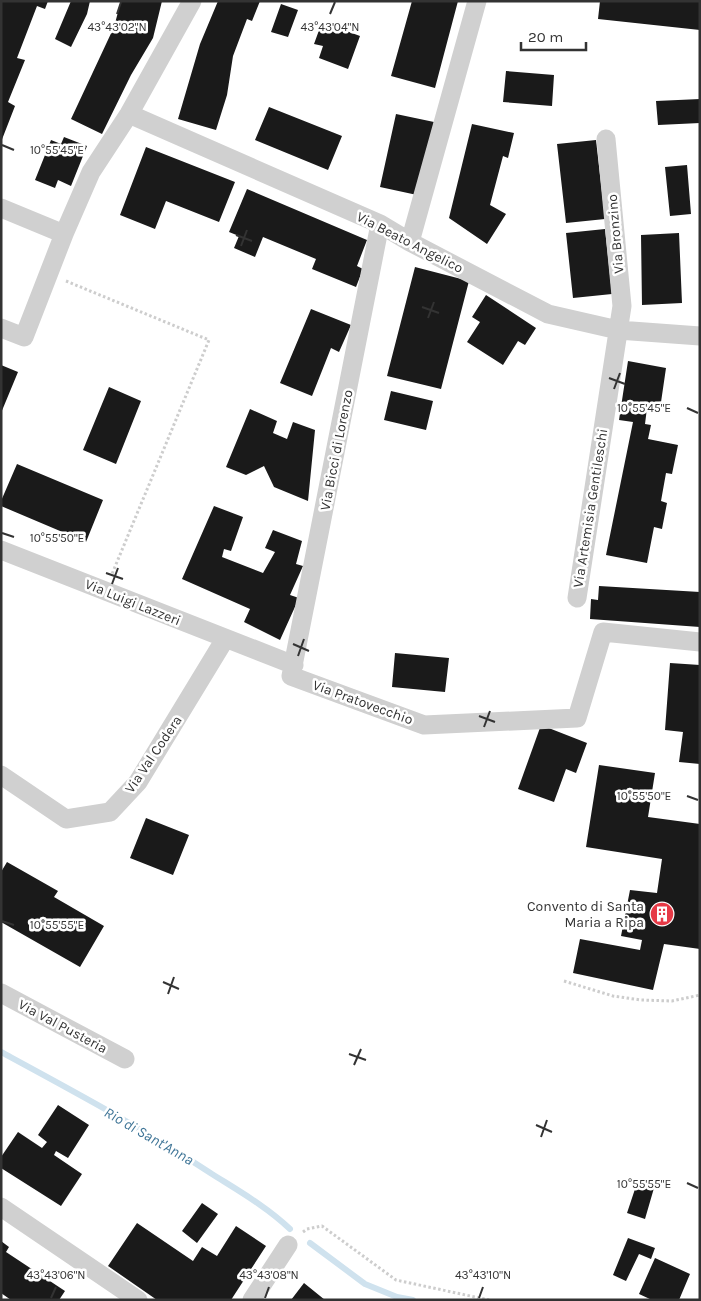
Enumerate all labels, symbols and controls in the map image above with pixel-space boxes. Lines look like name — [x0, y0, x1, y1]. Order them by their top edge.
text: 43°43'02"N — [87, 20, 147, 34]
text: 43°43'04"N — [301, 20, 359, 34]
scale bar — [521, 20, 586, 52]
text: 20 m — [528, 28, 563, 46]
text: 10°55'45"E — [30, 143, 84, 157]
street label: Via Bronzino — [604, 193, 627, 274]
street label: Via Beato Angelico — [354, 208, 466, 277]
street label: Via Bicci di Lorenzo — [316, 388, 357, 512]
text: 10°55'45"E — [617, 401, 671, 415]
street label: Via Artemisia Gentileschi — [570, 427, 611, 589]
text: 10°55'50"E — [30, 531, 84, 545]
street label: Via Luigi Lazzeri — [83, 576, 183, 629]
street label: Via Pratovecchio — [310, 676, 415, 728]
street label: Via Val Codera — [121, 712, 186, 796]
text: 10°55'50"E — [617, 789, 671, 803]
place label: Convento di Santa Maria a Ripa — [527, 898, 644, 931]
building icon: Convento di Santa Maria a Ripa — [649, 901, 675, 927]
text: 10°55'55"E — [30, 918, 84, 932]
street label: Via Val Pusteria — [15, 996, 110, 1057]
water label: Rio di Sant'Anna — [101, 1103, 197, 1169]
text: 10°55'55"E — [617, 1177, 671, 1191]
text: 43°43'06"N — [26, 1268, 86, 1282]
text: 43°43'08"N — [239, 1268, 299, 1282]
text: 43°43'10"N — [455, 1268, 511, 1282]

